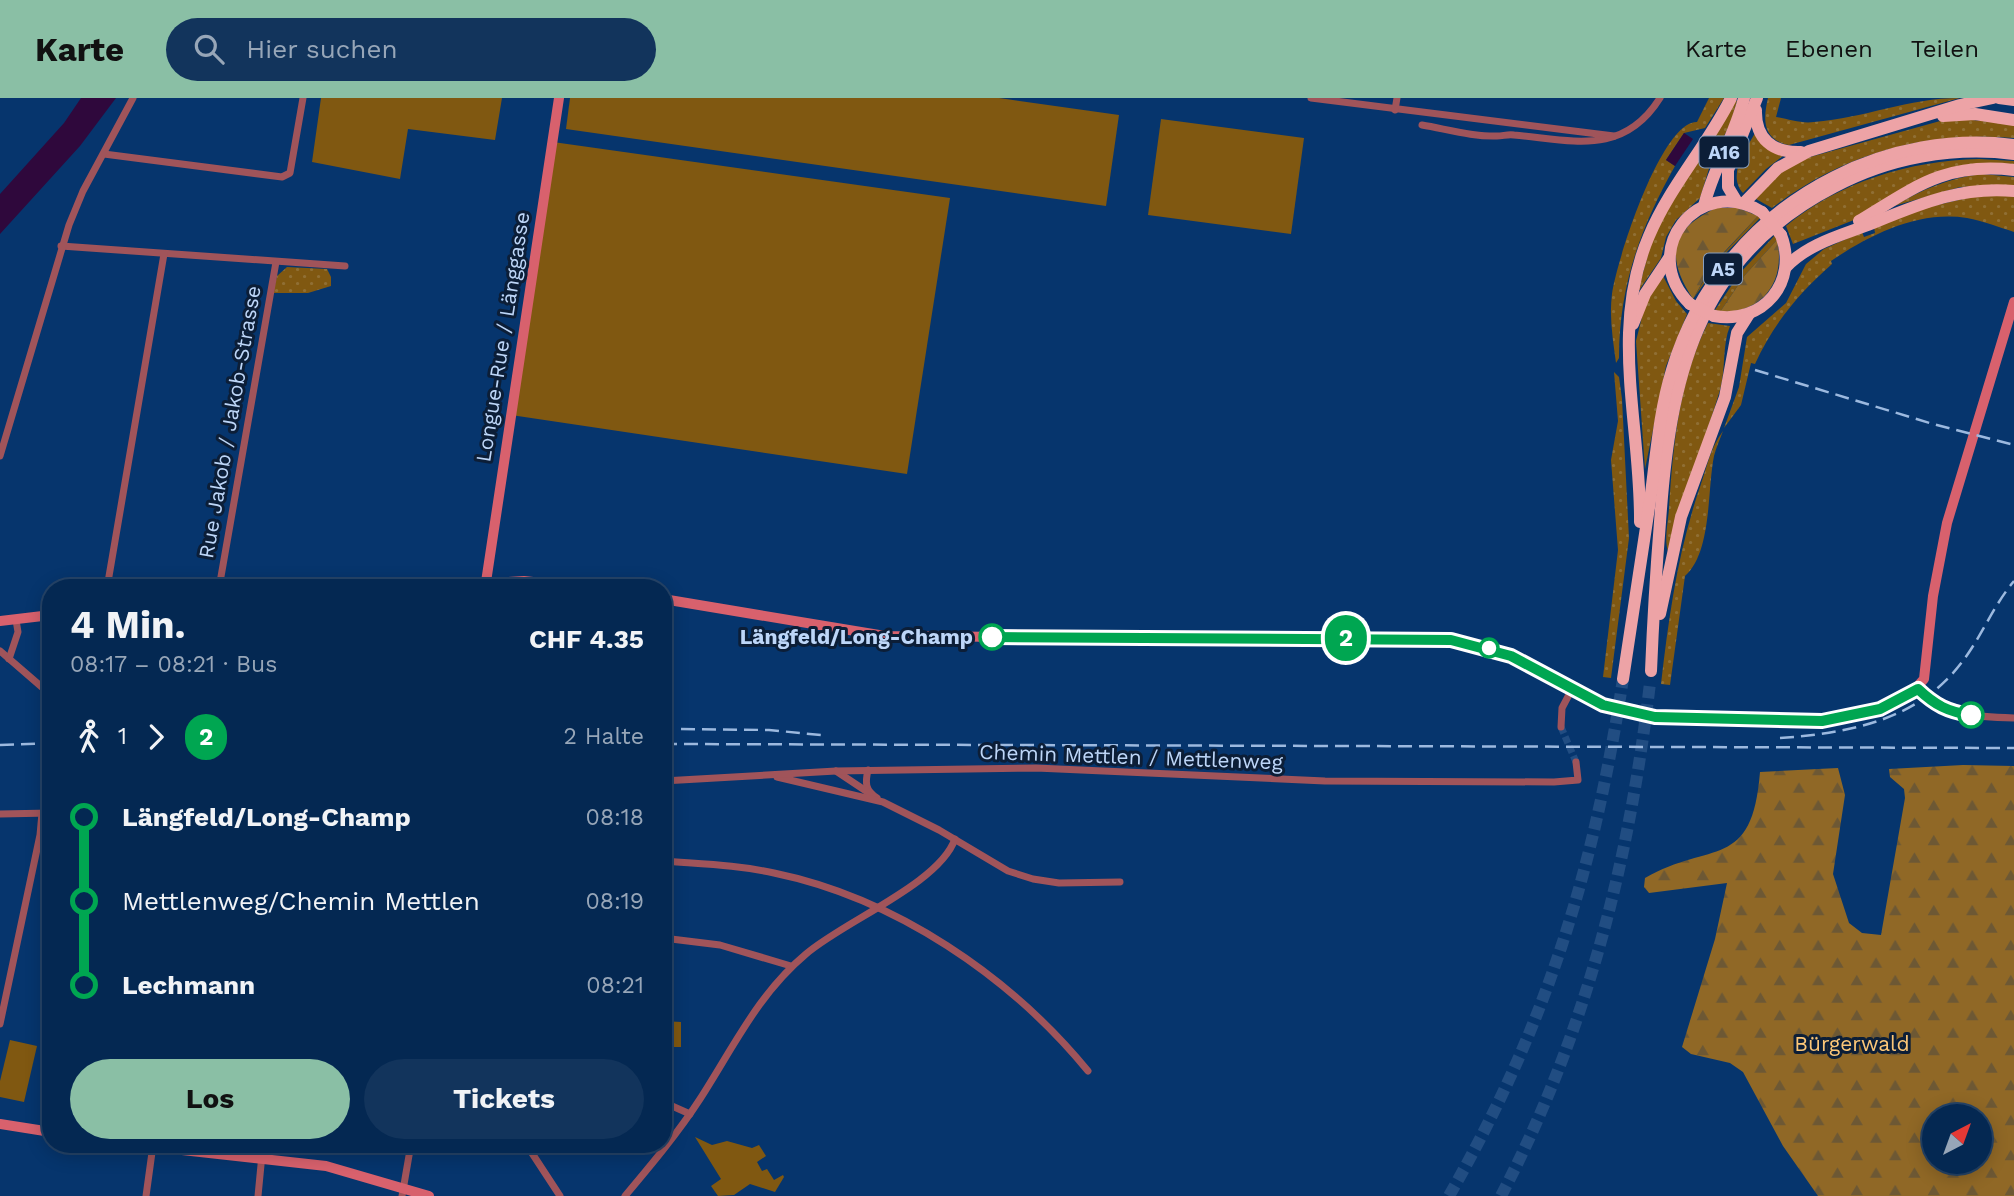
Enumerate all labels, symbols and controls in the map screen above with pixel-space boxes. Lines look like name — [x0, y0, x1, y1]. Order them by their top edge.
search box — [166, 18, 656, 81]
text: Karte — [35, 30, 124, 69]
icon: search — [190, 30, 228, 68]
text: Hier suchen — [246, 34, 398, 64]
text: Karte — [1685, 35, 1747, 63]
text: Ebenen — [1785, 35, 1873, 63]
text: Teilen — [1911, 35, 1979, 63]
road number: A16 — [1700, 136, 1748, 168]
street label: Longue-Rue / Länggasse — [470, 210, 535, 464]
road number: A5 — [1704, 253, 1742, 284]
street label: Rue Jakob / Jakob-Strasse — [193, 283, 266, 560]
text: 4 Min. — [70, 603, 186, 647]
line badge: 2 — [1323, 615, 1369, 661]
text: CHF 4.35 — [529, 624, 644, 654]
place label: Längfeld/Long-Champ — [740, 624, 973, 649]
marker: Längfeld/Long-Champ — [979, 624, 1005, 650]
text: 2 — [1339, 624, 1353, 652]
unlabelled marker — [1479, 638, 1499, 658]
text: 08:17 – 08:21 · Bus — [70, 651, 277, 678]
unlabelled marker — [1958, 702, 1984, 728]
icon: walk — [70, 718, 108, 756]
icon: forward — [137, 718, 175, 756]
text: 1 — [118, 723, 127, 750]
text: 2 — [199, 723, 213, 751]
text: 2 Halte — [564, 723, 644, 750]
street label: Chemin Mettlen / Mettlenweg — [979, 739, 1284, 774]
text: Längfeld/Long-Champ — [122, 802, 411, 832]
text: 08:18 — [586, 804, 644, 831]
text: Mettlenweg/Chemin Mettlen — [122, 886, 480, 916]
text: 08:19 — [586, 888, 644, 915]
text: Lechmann — [122, 970, 255, 1000]
text: 08:21 — [586, 972, 644, 999]
park label: Bürgerwald — [1794, 1031, 1910, 1056]
button: Los — [70, 1059, 350, 1139]
button: Tickets — [364, 1059, 644, 1139]
north arrow — [1922, 1104, 1992, 1174]
map controls — [1922, 1104, 1992, 1174]

